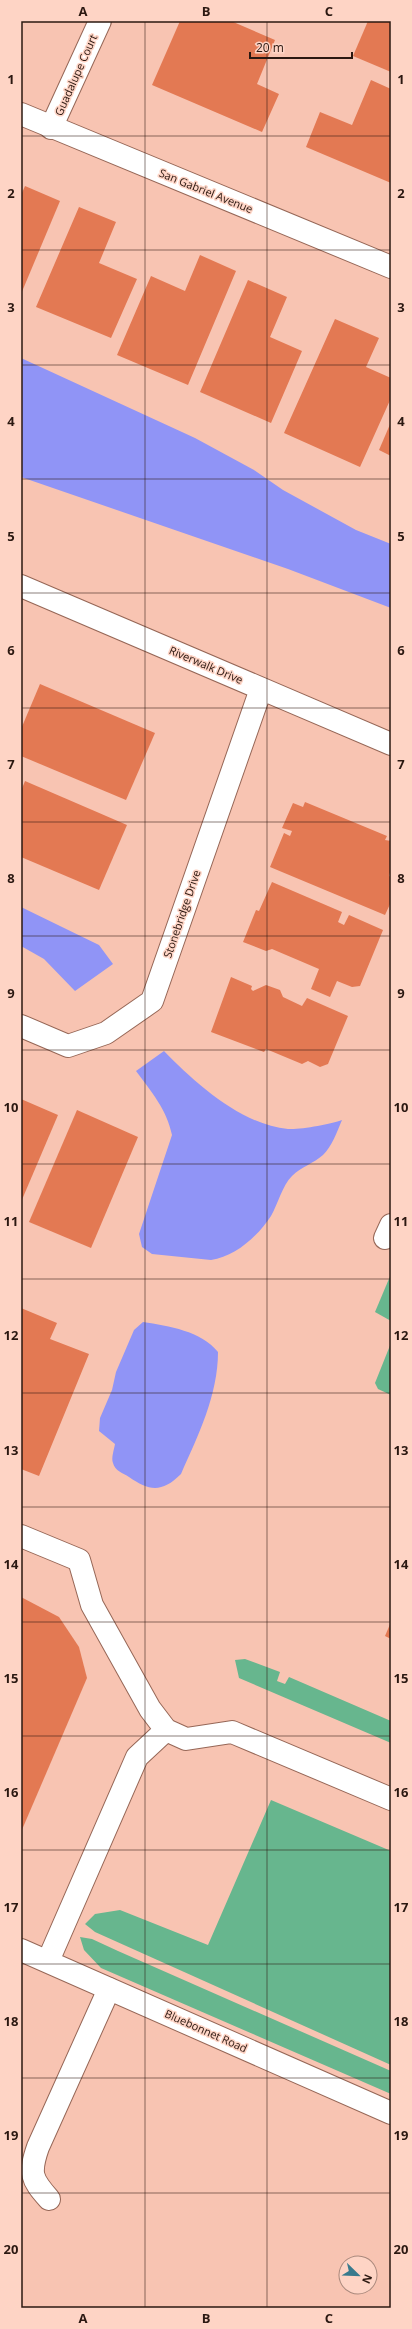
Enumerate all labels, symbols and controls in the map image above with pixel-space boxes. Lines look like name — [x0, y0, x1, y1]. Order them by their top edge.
text: A — [79, 2, 88, 20]
text: B — [202, 2, 211, 20]
text: C — [325, 2, 333, 20]
street label: Guadalupe Court — [51, 32, 100, 118]
scale bar — [250, 34, 352, 60]
text: 20 m — [256, 39, 284, 56]
text: 1 — [7, 70, 15, 88]
text: 1 — [397, 70, 405, 88]
street label: San Gabriel Avenue — [157, 165, 255, 216]
text: 2 — [7, 184, 15, 202]
text: 2 — [397, 184, 405, 202]
text: 3 — [7, 298, 15, 316]
text: 3 — [397, 298, 405, 316]
text: 4 — [7, 412, 15, 430]
text: 4 — [397, 412, 405, 430]
text: 5 — [7, 527, 15, 545]
text: 5 — [397, 527, 405, 545]
text: 6 — [7, 641, 15, 659]
text: 6 — [397, 641, 405, 659]
street label: Riverwalk Drive — [167, 642, 245, 687]
text: 7 — [7, 755, 15, 773]
text: 7 — [397, 755, 405, 773]
street label: Stonebridge Drive — [159, 868, 204, 960]
text: 8 — [7, 869, 15, 887]
text: 8 — [397, 869, 405, 887]
text: 9 — [7, 984, 15, 1002]
text: 9 — [397, 984, 405, 1002]
text: 10 — [4, 1098, 18, 1116]
text: 10 — [394, 1098, 408, 1116]
text: 11 — [4, 1212, 18, 1230]
text: 11 — [394, 1212, 408, 1230]
text: 12 — [4, 1326, 19, 1344]
text: 12 — [394, 1326, 409, 1344]
text: 13 — [4, 1441, 18, 1459]
text: 13 — [394, 1441, 408, 1459]
text: 14 — [4, 1555, 19, 1573]
text: 14 — [394, 1555, 409, 1573]
text: 15 — [4, 1669, 18, 1687]
text: 15 — [394, 1669, 408, 1687]
text: 16 — [4, 1783, 19, 1801]
text: 16 — [394, 1783, 409, 1801]
text: 17 — [4, 1898, 19, 1916]
text: 17 — [394, 1898, 409, 1916]
street label: Bluebonnet Road — [163, 2006, 250, 2055]
text: 18 — [4, 2012, 18, 2030]
text: 18 — [394, 2012, 408, 2030]
text: 19 — [4, 2126, 18, 2144]
text: 19 — [394, 2126, 408, 2144]
text: 20 — [4, 2240, 18, 2258]
text: 20 — [394, 2240, 408, 2258]
north arrow — [338, 2255, 378, 2295]
text: N — [359, 2272, 376, 2286]
text: A — [79, 2309, 88, 2327]
text: B — [202, 2309, 211, 2327]
text: C — [325, 2309, 333, 2327]

